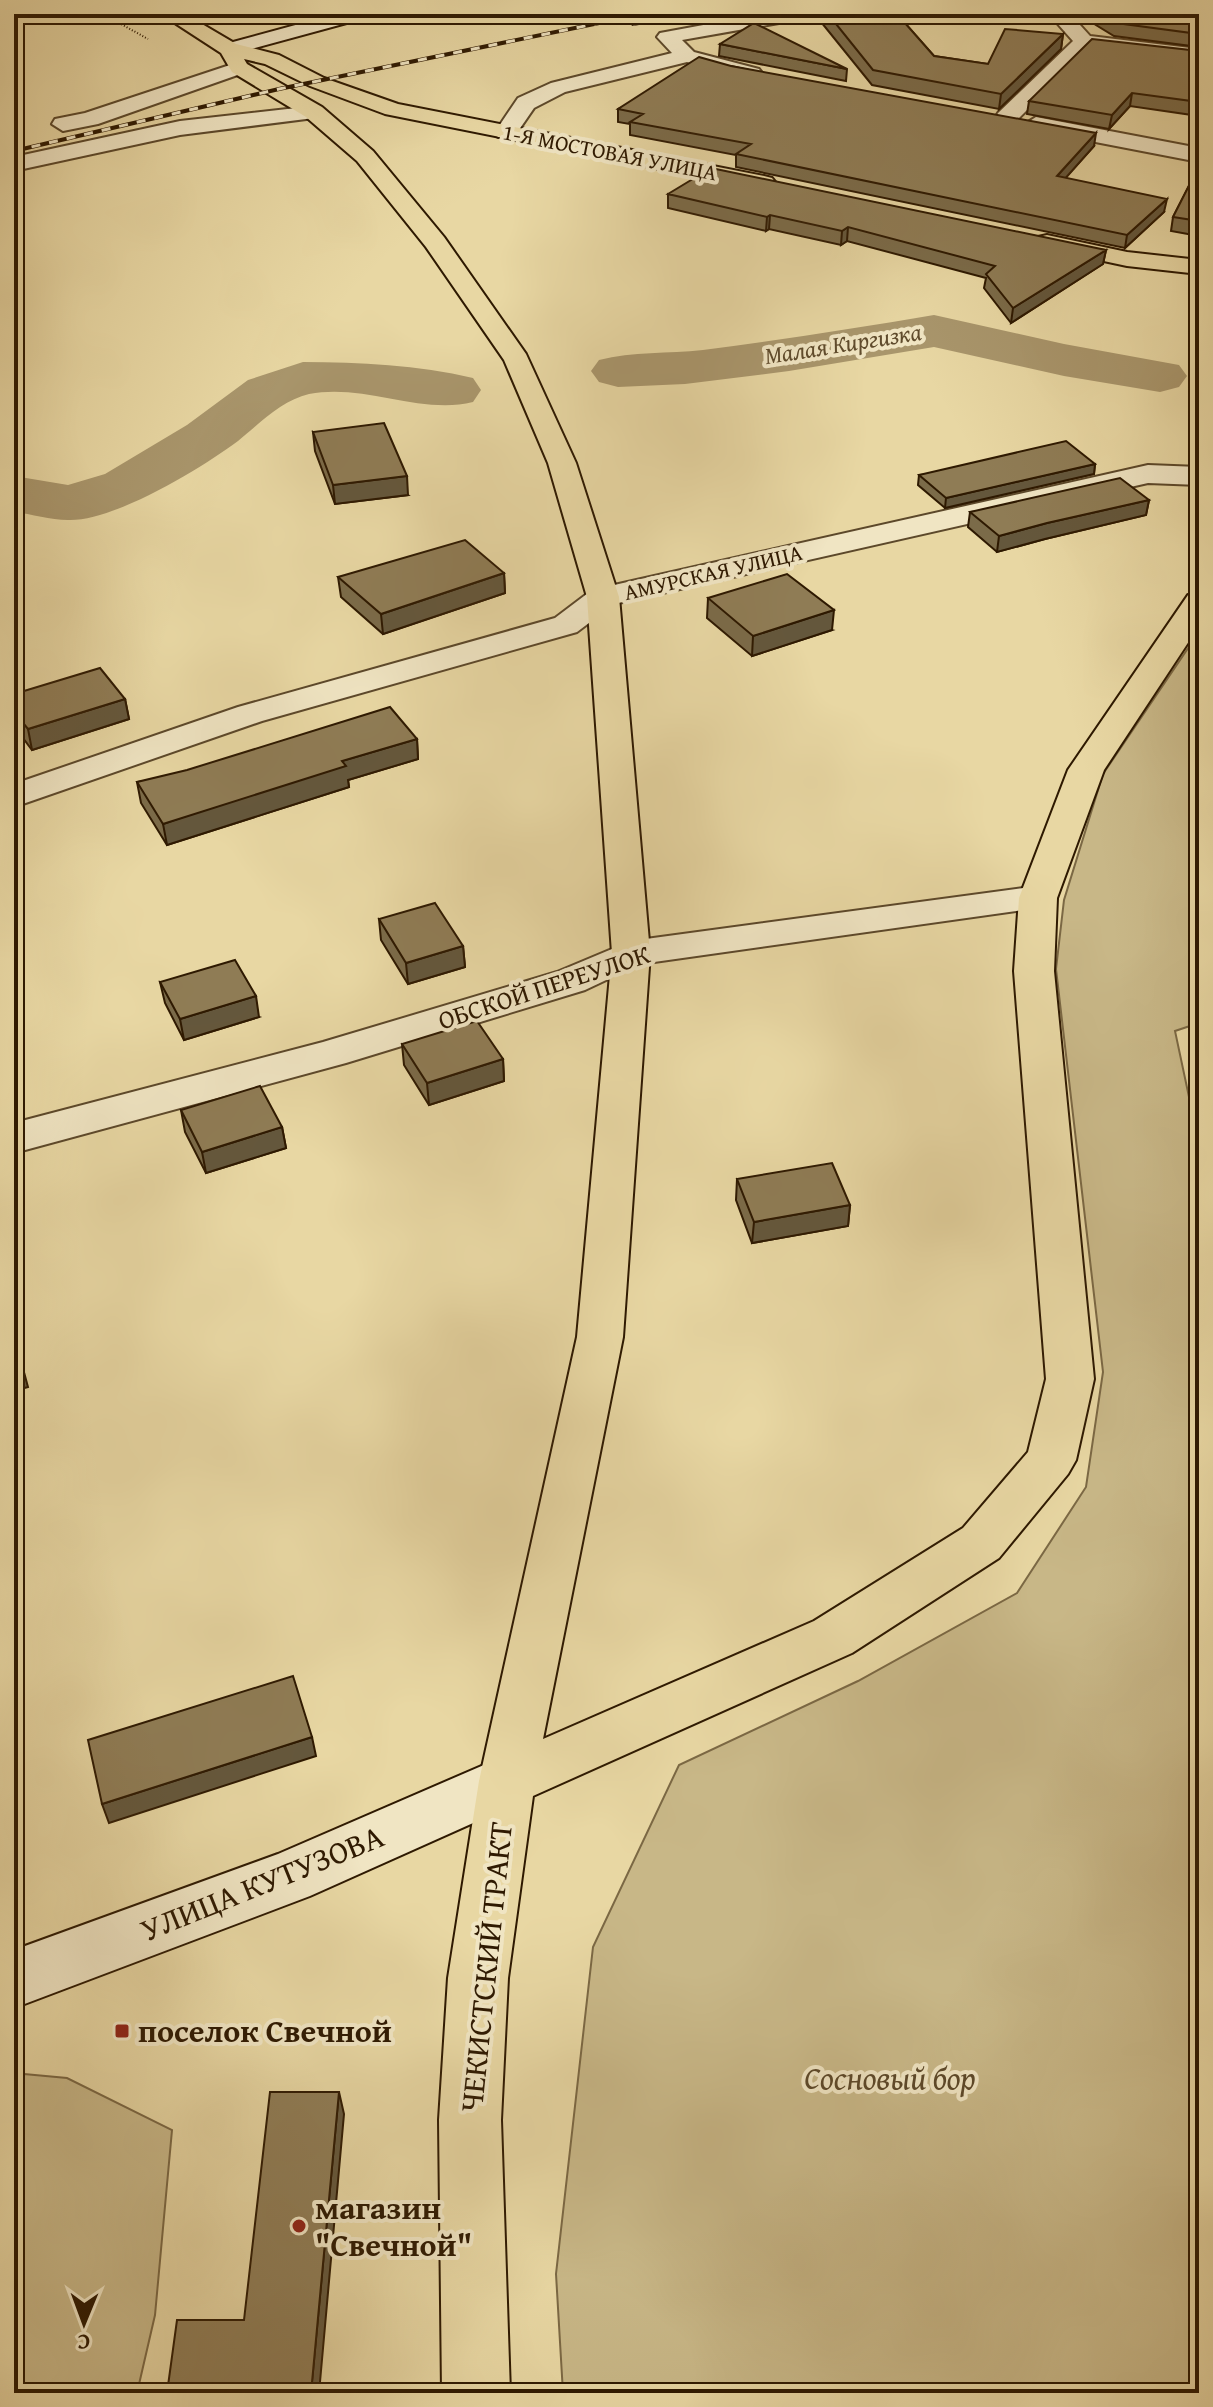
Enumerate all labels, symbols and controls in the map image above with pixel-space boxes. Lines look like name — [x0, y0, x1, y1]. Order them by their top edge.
street label: 1-Я МОСТОВАЯ УЛИЦА — [500, 116, 720, 189]
water label: Малая Киргизка — [762, 314, 924, 373]
street label: АМУРСКАЯ УЛИЦА — [621, 536, 806, 608]
street label: ОБСКОЙ ПЕРЕУЛОК — [433, 934, 655, 1039]
street label: УЛИЦА КУТУЗОВА — [133, 1812, 391, 1953]
street label: ЧЕКИСТСКИЙ ТРАКТ — [447, 1819, 524, 2114]
place label: поселок Свечной — [138, 2007, 392, 2054]
marker: поселок Свечной — [113, 2022, 131, 2040]
park label: Сосновый бор — [804, 2054, 976, 2101]
place label: магазин "Свечной" — [315, 2184, 472, 2268]
marker: магазин "Свечной" — [290, 2217, 308, 2235]
north arrow — [44, 2283, 124, 2363]
text: С — [77, 2327, 90, 2359]

